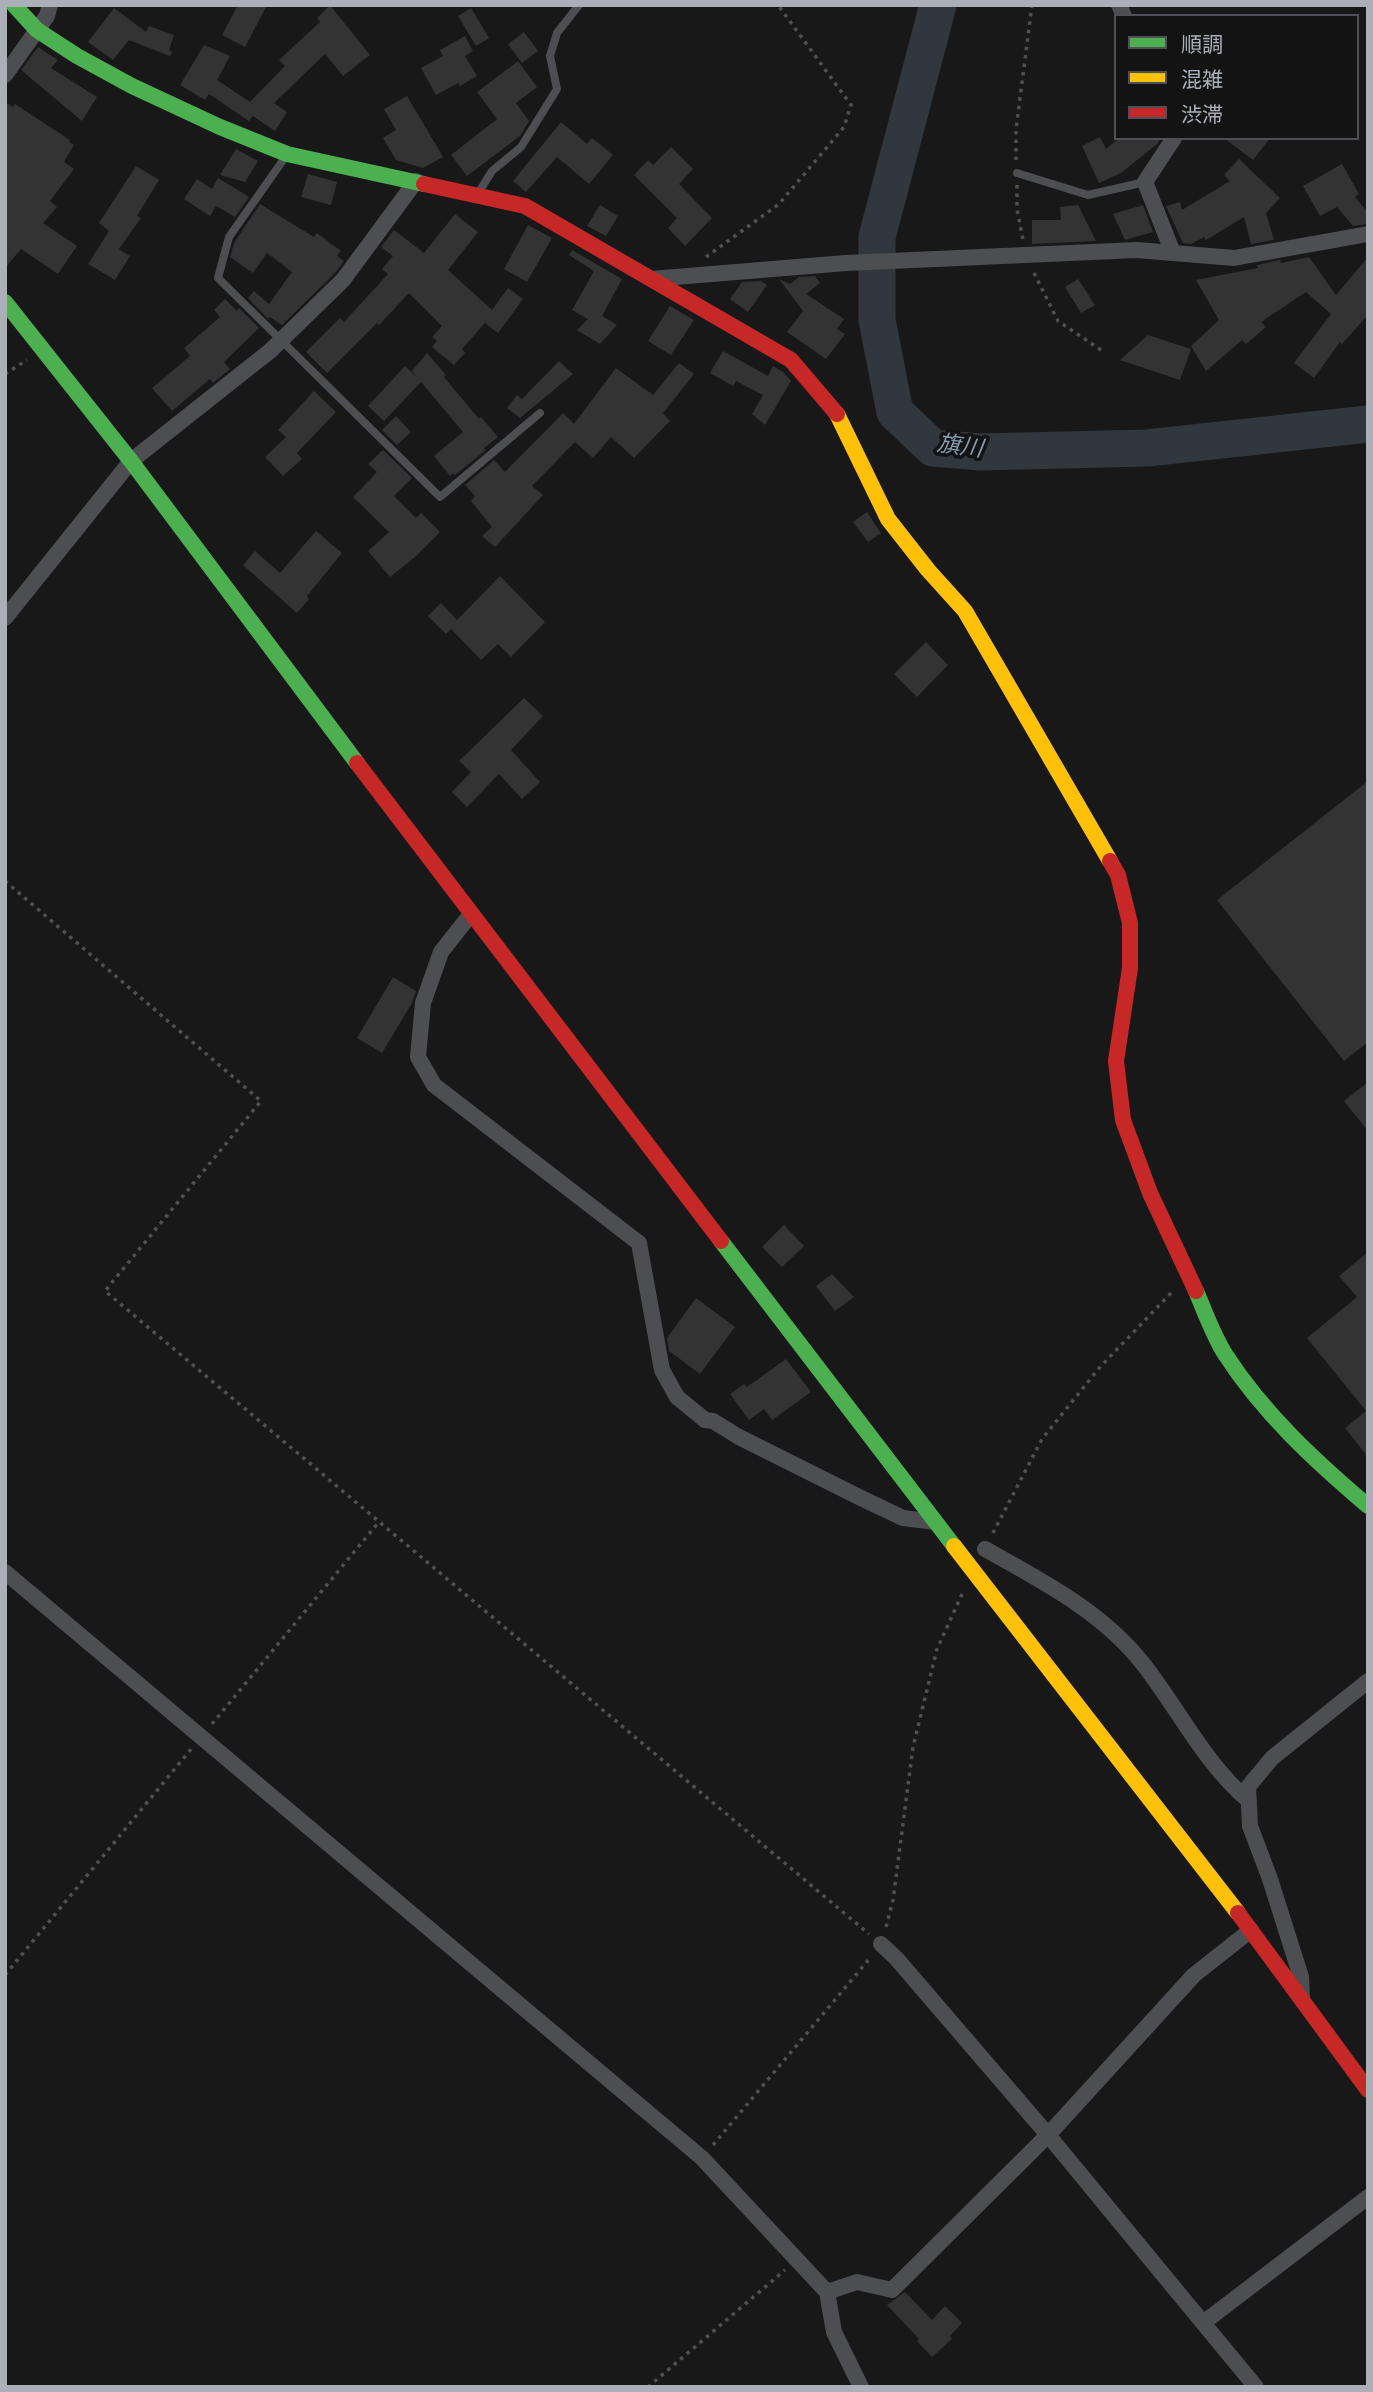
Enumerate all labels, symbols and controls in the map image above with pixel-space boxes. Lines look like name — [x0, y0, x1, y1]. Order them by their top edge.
legend — [1114, 14, 1359, 140]
text: 順調 — [1181, 33, 1223, 56]
text: 混雑 — [1181, 68, 1223, 91]
text: 渋滞 — [1181, 103, 1223, 126]
water label: 旗川 — [935, 430, 985, 464]

